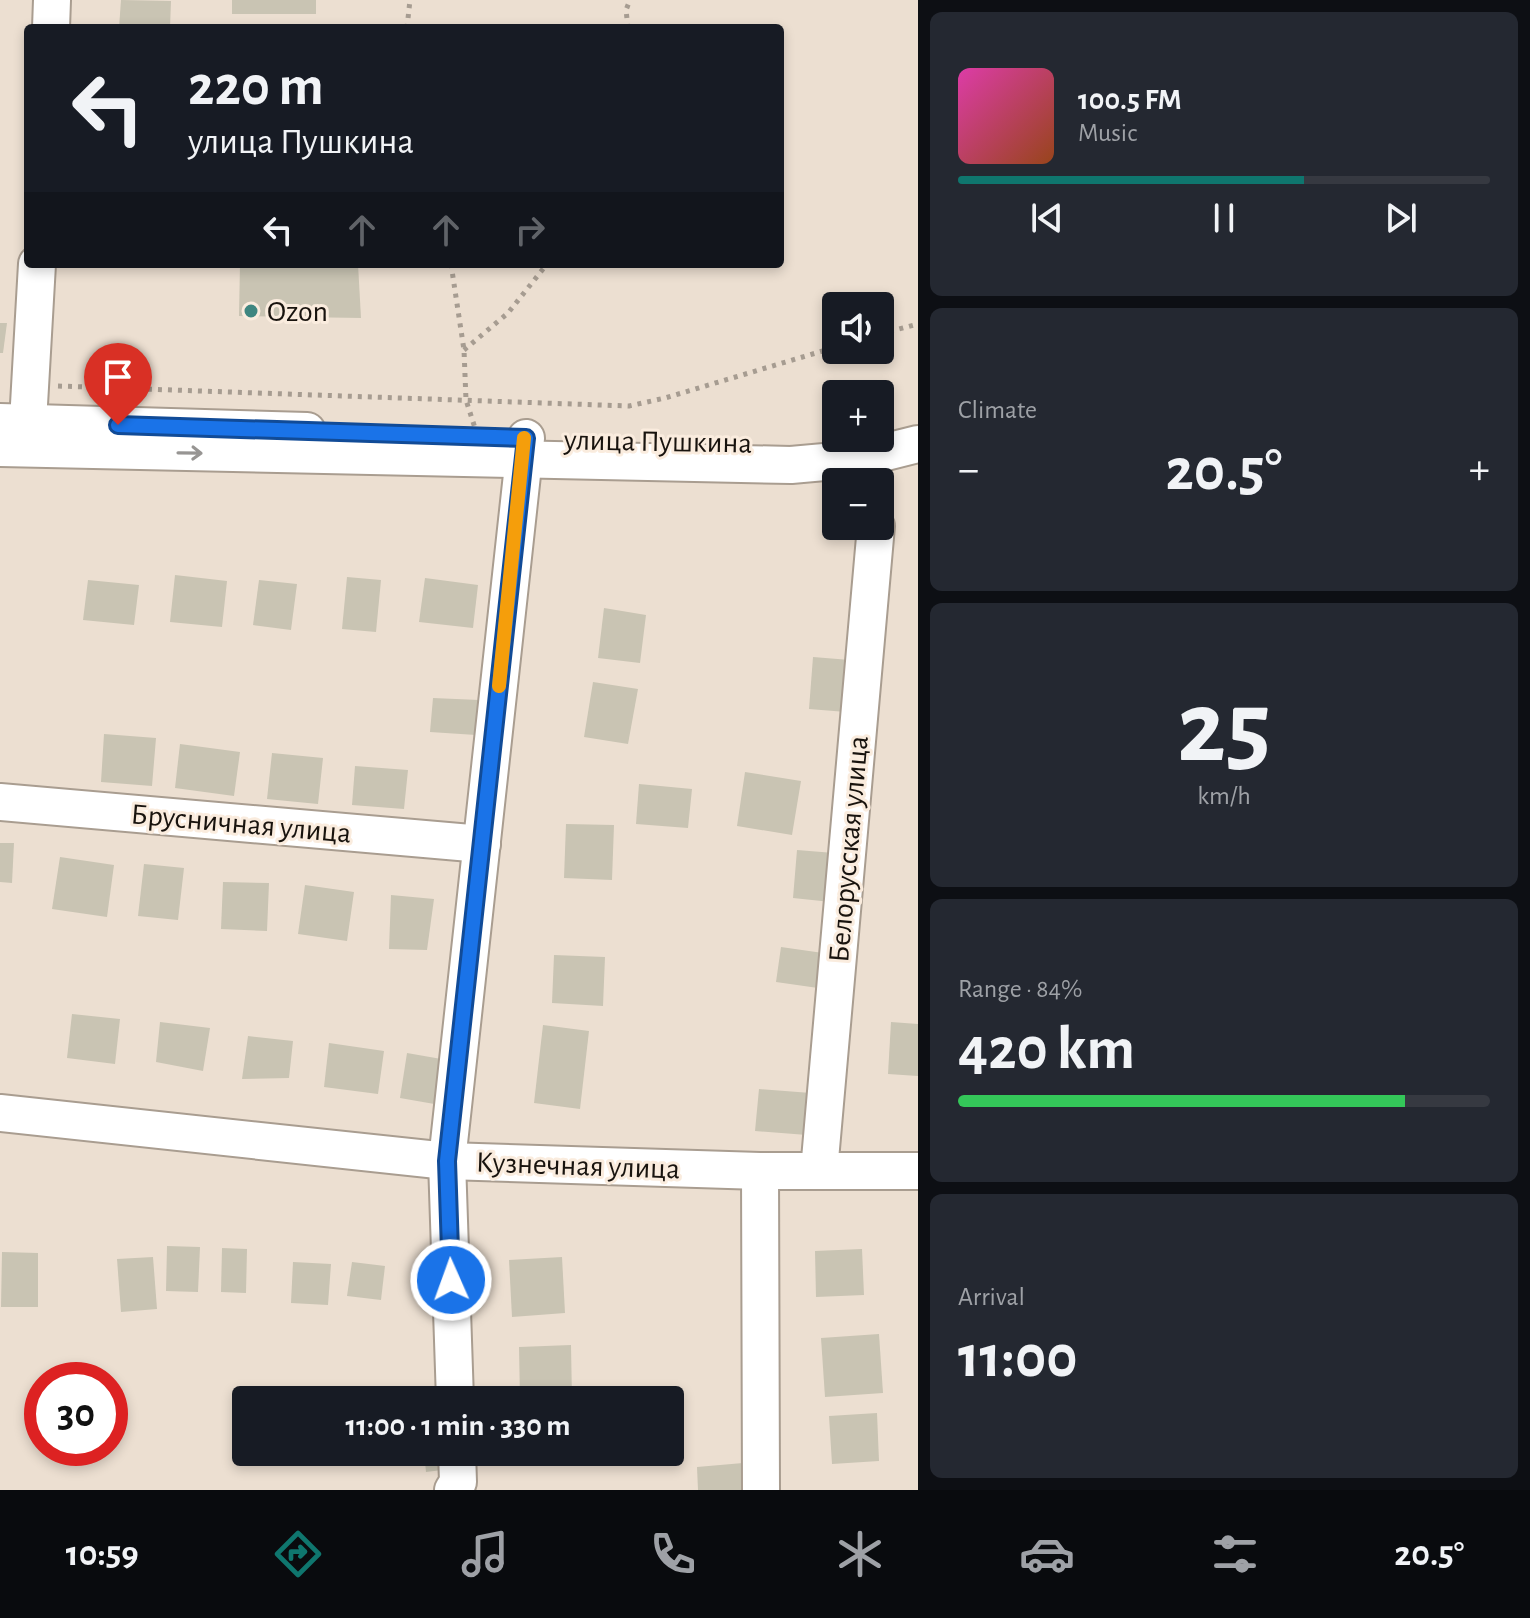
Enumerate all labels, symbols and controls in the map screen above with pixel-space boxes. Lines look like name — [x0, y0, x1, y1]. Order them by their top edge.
icon: left — [56, 56, 160, 160]
text: 220 m — [188, 59, 324, 115]
text: 100.5 FM — [1078, 85, 1182, 115]
text: Music — [1078, 120, 1137, 146]
text: улица Пушкина — [188, 124, 414, 160]
icon: previous — [1025, 196, 1069, 240]
icon: pause — [1202, 196, 1246, 240]
icon: next — [1379, 196, 1423, 240]
icon: left — [256, 208, 300, 252]
icon: ahead — [340, 208, 384, 252]
icon: ahead — [424, 208, 468, 252]
icon: right — [508, 208, 552, 252]
map controls — [822, 292, 894, 540]
button: sound — [822, 292, 894, 364]
place label: Ozon — [267, 297, 328, 327]
marker: Ozon — [242, 302, 260, 320]
pin — [84, 343, 152, 425]
icon: arrive — [96, 355, 140, 399]
button: + — [822, 380, 894, 452]
text: Climate — [958, 397, 1037, 423]
street label: улица Пушкина — [563, 425, 752, 459]
text: 20.5° — [1166, 441, 1282, 501]
one-way arrow — [176, 445, 203, 461]
text: − — [958, 448, 979, 492]
text: + — [1469, 448, 1490, 492]
button: − — [822, 468, 894, 540]
text: 25 — [1177, 677, 1271, 781]
street label: Белорусская улица — [824, 734, 874, 964]
text: km/h — [1197, 783, 1251, 809]
street label: Брусничная улица — [129, 799, 352, 849]
text: Range · 84% — [958, 976, 1083, 1002]
text: 420 km — [958, 1020, 1135, 1080]
street label: Кузнечная улица — [475, 1147, 681, 1185]
position arrow — [409, 1238, 493, 1322]
text: Arrival — [958, 1284, 1025, 1310]
text: 11:00 — [958, 1328, 1077, 1388]
speed limit sign: 30 — [24, 1362, 128, 1466]
text: 11:00 · 1 min · 330 m — [345, 1411, 571, 1441]
icon: directions — [270, 1526, 326, 1582]
icon: music — [457, 1526, 513, 1582]
icon: phone — [645, 1526, 701, 1582]
icon: climate — [832, 1526, 888, 1582]
icon: car — [1019, 1526, 1075, 1582]
icon: filters — [1207, 1526, 1263, 1582]
text: 10:59 — [66, 1536, 139, 1572]
text: 20.5° — [1394, 1536, 1464, 1572]

